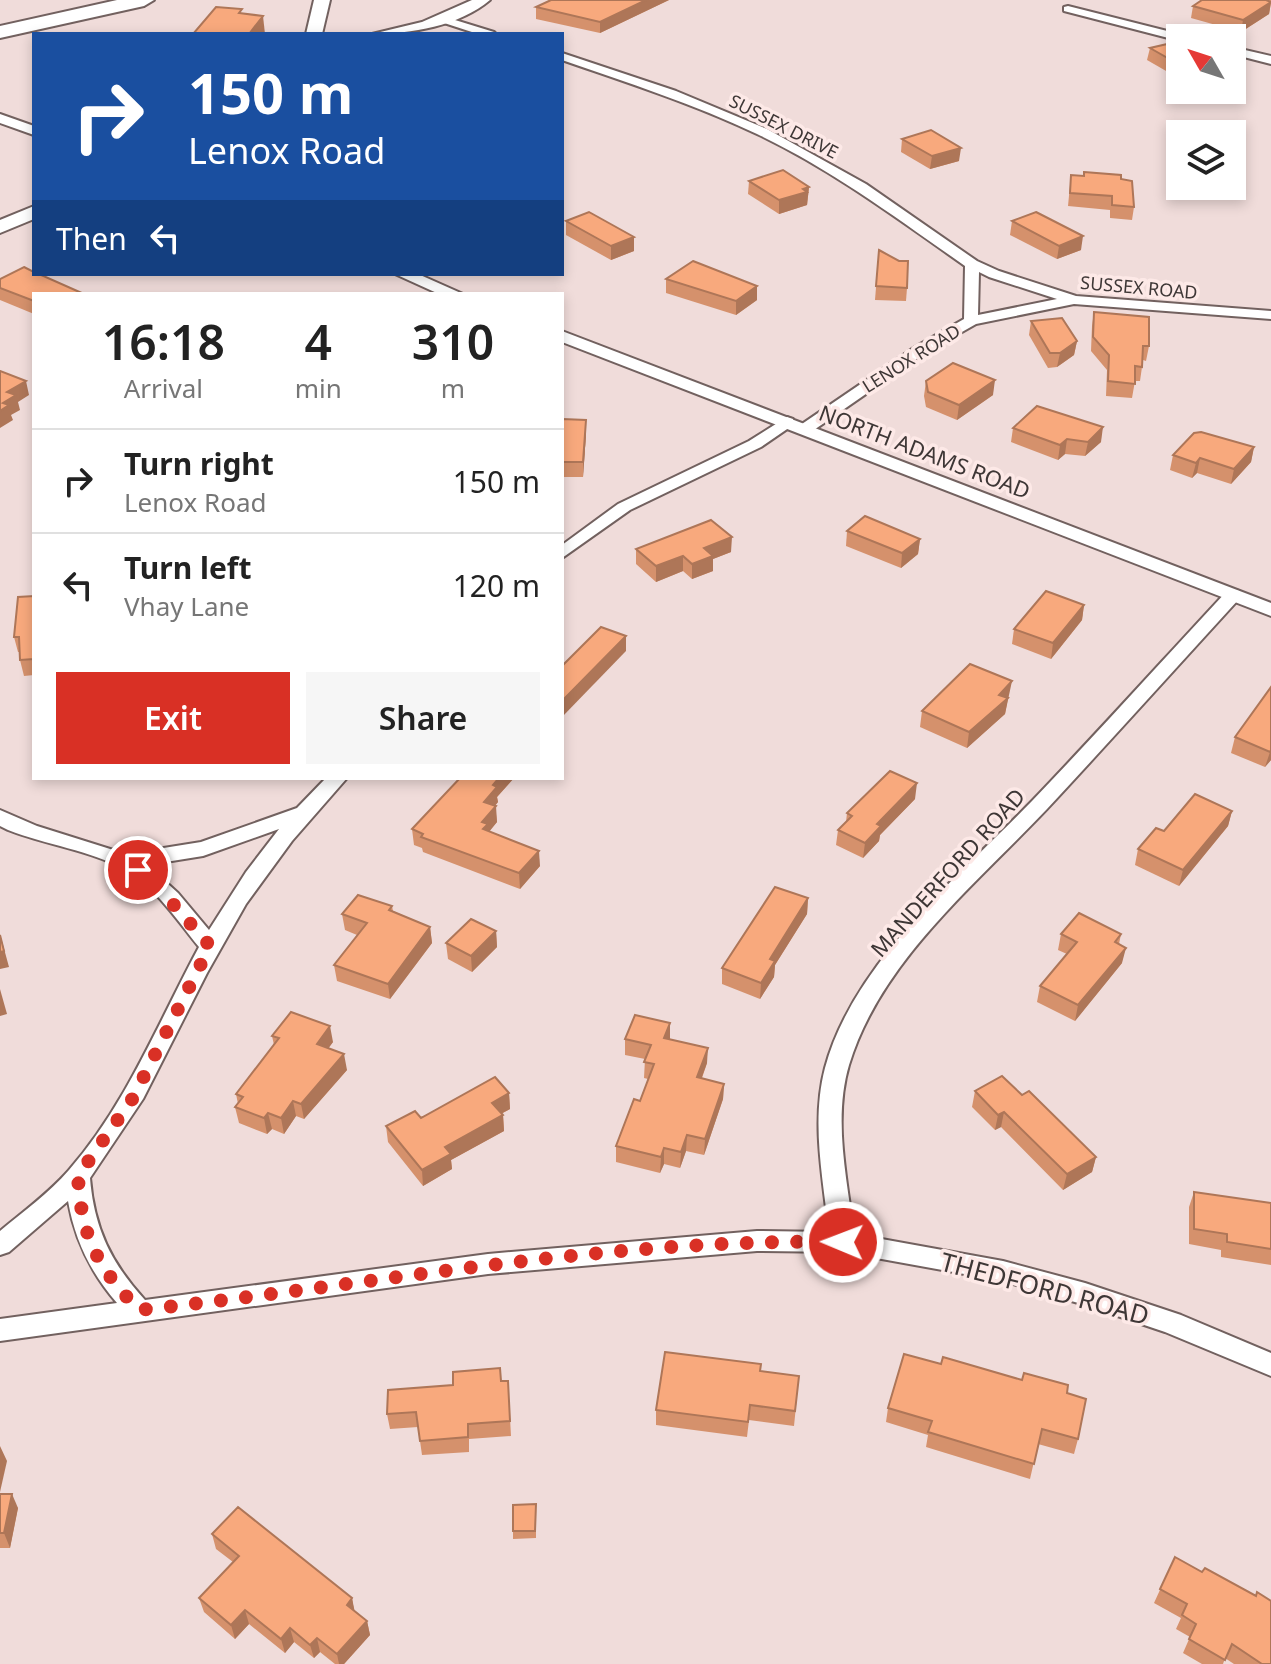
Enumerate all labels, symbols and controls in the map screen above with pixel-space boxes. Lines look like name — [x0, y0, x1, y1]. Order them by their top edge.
north arrow — [1166, 24, 1246, 104]
map controls — [1166, 24, 1246, 200]
text: 150 m — [188, 54, 353, 130]
icon: right — [56, 64, 160, 168]
street label: SUSSEX DRIVE — [725, 88, 843, 164]
button: layers — [1166, 120, 1246, 200]
text: Lenox Road — [188, 126, 385, 175]
icon: left — [143, 216, 187, 260]
text: Then — [56, 218, 127, 259]
street label: SUSSEX ROAD — [1079, 270, 1199, 304]
text: 16:18 — [102, 309, 225, 374]
text: 4 — [305, 309, 332, 374]
text: 310 — [412, 309, 494, 374]
street label: LENOX ROAD — [857, 318, 965, 398]
text: Arrival — [124, 370, 203, 406]
text: min — [295, 370, 342, 406]
text: m — [441, 370, 465, 406]
street label: NORTH ADAMS ROAD — [815, 397, 1035, 505]
text: Turn right — [124, 443, 274, 484]
icon: right — [56, 459, 100, 503]
text: 150 m — [453, 461, 540, 502]
text: Lenox Road — [124, 484, 267, 520]
text: Turn left — [124, 547, 252, 588]
icon: left — [56, 563, 100, 607]
text: 120 m — [453, 565, 540, 606]
text: Vhay Lane — [124, 588, 249, 624]
button: Exit — [56, 672, 290, 764]
button: Share — [306, 672, 540, 764]
street label: MANDERFORD ROAD — [863, 781, 1031, 963]
pin — [104, 836, 172, 904]
icon: arrive — [116, 848, 160, 892]
position arrow — [801, 1200, 885, 1284]
street label: THEDFORD ROAD — [937, 1243, 1153, 1333]

